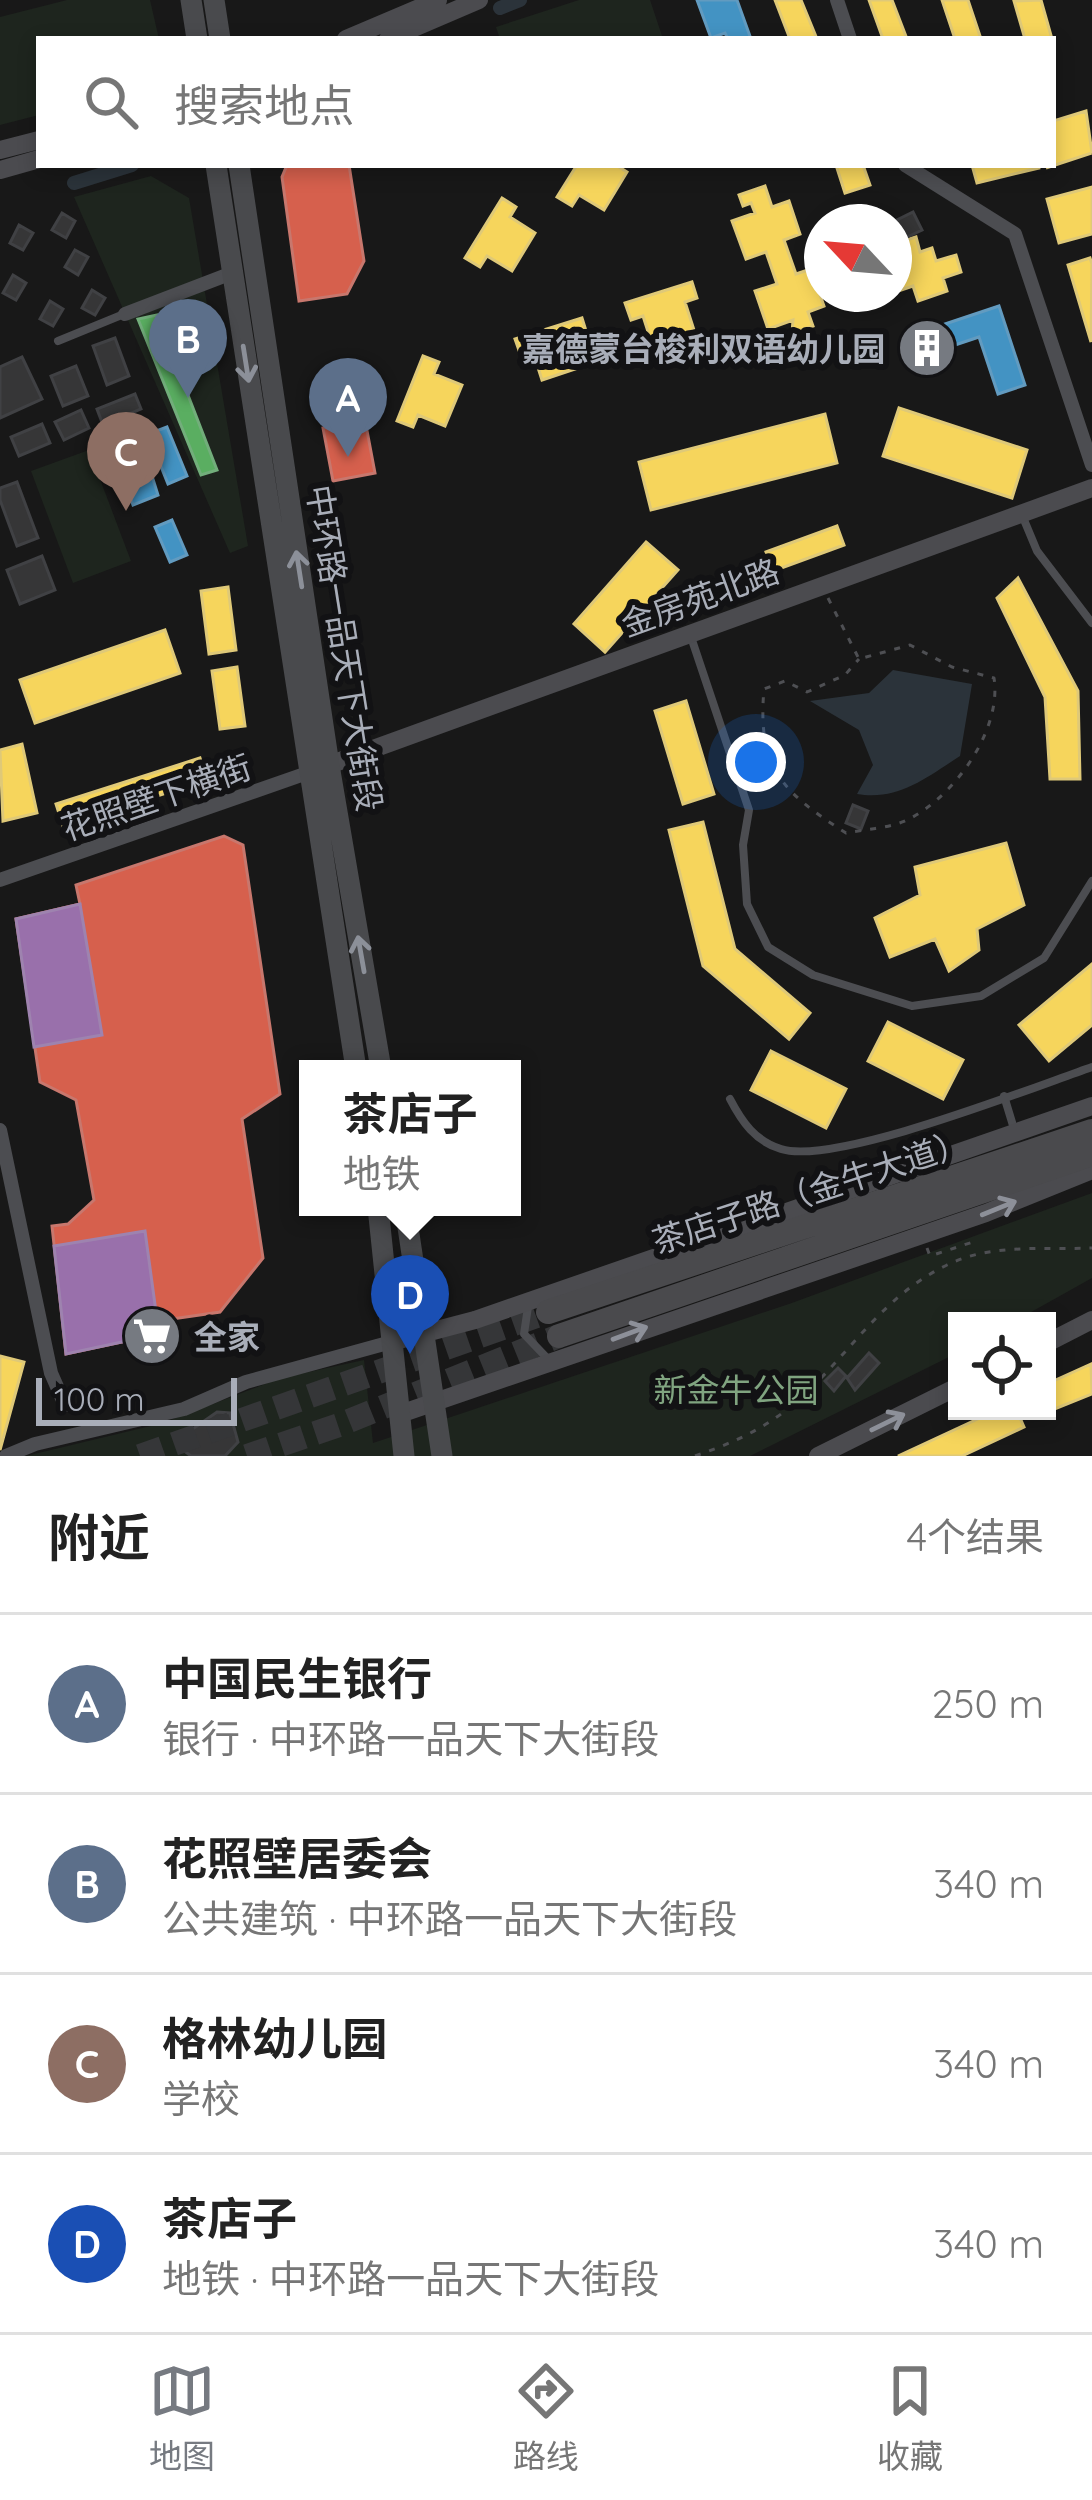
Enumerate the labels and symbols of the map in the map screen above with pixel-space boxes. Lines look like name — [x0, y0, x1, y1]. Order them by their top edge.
north arrow — [804, 204, 912, 312]
pin: B — [149, 299, 227, 398]
building icon: 嘉德蒙台梭利双语幼儿园 — [896, 317, 958, 379]
place label: 嘉德蒙台梭利双语幼儿园 — [522, 328, 885, 369]
one-way arrow — [236, 343, 259, 382]
pin: A — [309, 358, 387, 457]
pin: C — [87, 412, 165, 511]
street label: 中环路一品天下大街段 — [299, 482, 391, 814]
one-way arrow — [287, 550, 310, 589]
street label: 金房苑北路 — [615, 550, 785, 644]
your location — [726, 732, 786, 792]
street label: 花照壁下横街 — [56, 745, 256, 849]
one-way arrow — [349, 935, 372, 974]
street label: 茶店子路（金牛大道） — [647, 1121, 973, 1261]
one-way arrow — [979, 1196, 1016, 1217]
pin: D — [371, 1255, 449, 1354]
supermarket icon: 全家 — [121, 1305, 183, 1367]
place label: 全家 — [194, 1316, 260, 1357]
one-way arrow — [610, 1321, 647, 1342]
park label: 新金牛公园 — [654, 1369, 819, 1410]
scale bar — [36, 1372, 237, 1425]
one-way arrow — [869, 1409, 905, 1432]

